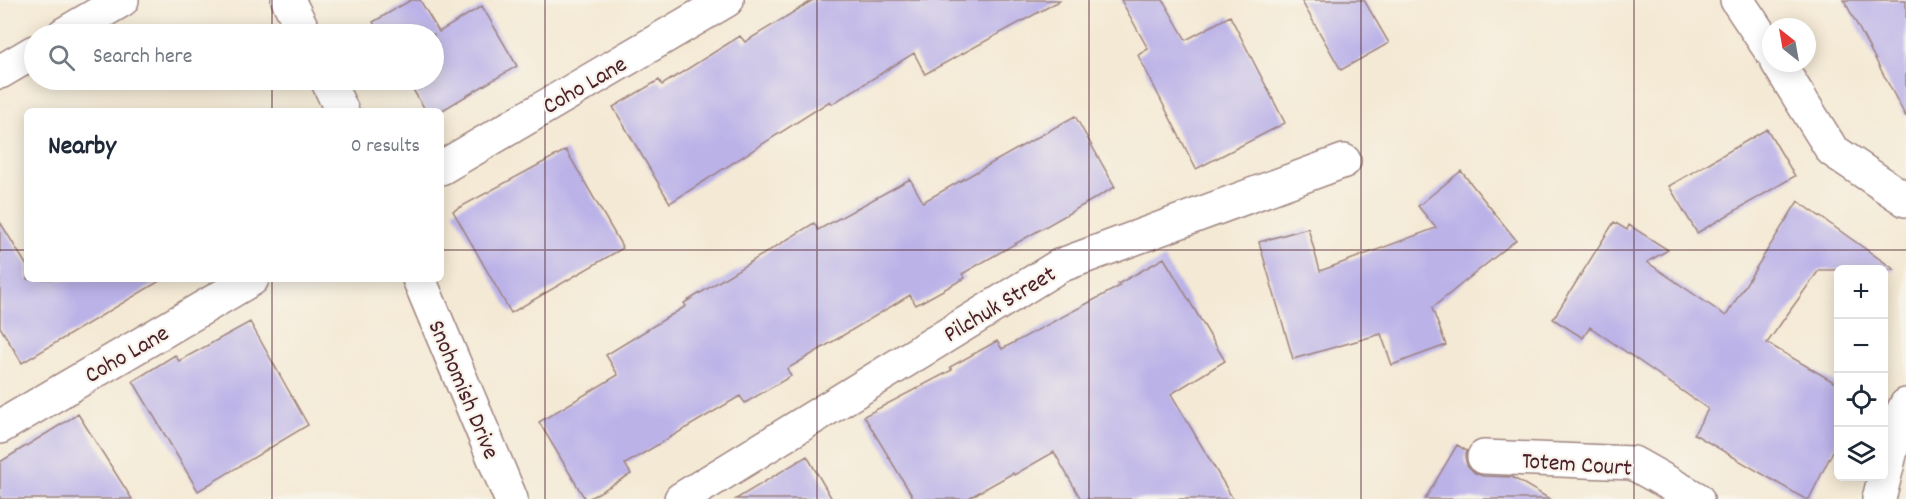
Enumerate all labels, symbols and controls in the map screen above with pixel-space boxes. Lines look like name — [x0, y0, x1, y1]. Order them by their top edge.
north arrow — [1762, 18, 1816, 72]
search box — [24, 24, 444, 90]
icon: search — [45, 41, 78, 74]
text: Search here — [93, 42, 192, 73]
street label: Coho Lane — [537, 49, 634, 124]
text: Nearby — [48, 129, 116, 166]
text: 0 results — [351, 133, 420, 161]
street label: Pilchuk Street — [938, 259, 1063, 352]
map controls — [1834, 265, 1888, 481]
button: + — [1834, 265, 1888, 319]
street label: Snohomish Drive — [418, 316, 507, 465]
street label: Coho Lane — [79, 318, 176, 393]
button: − — [1834, 319, 1888, 373]
button: locate — [1834, 373, 1888, 427]
button: layers — [1834, 427, 1888, 481]
street label: Totem Court — [1521, 445, 1633, 487]

